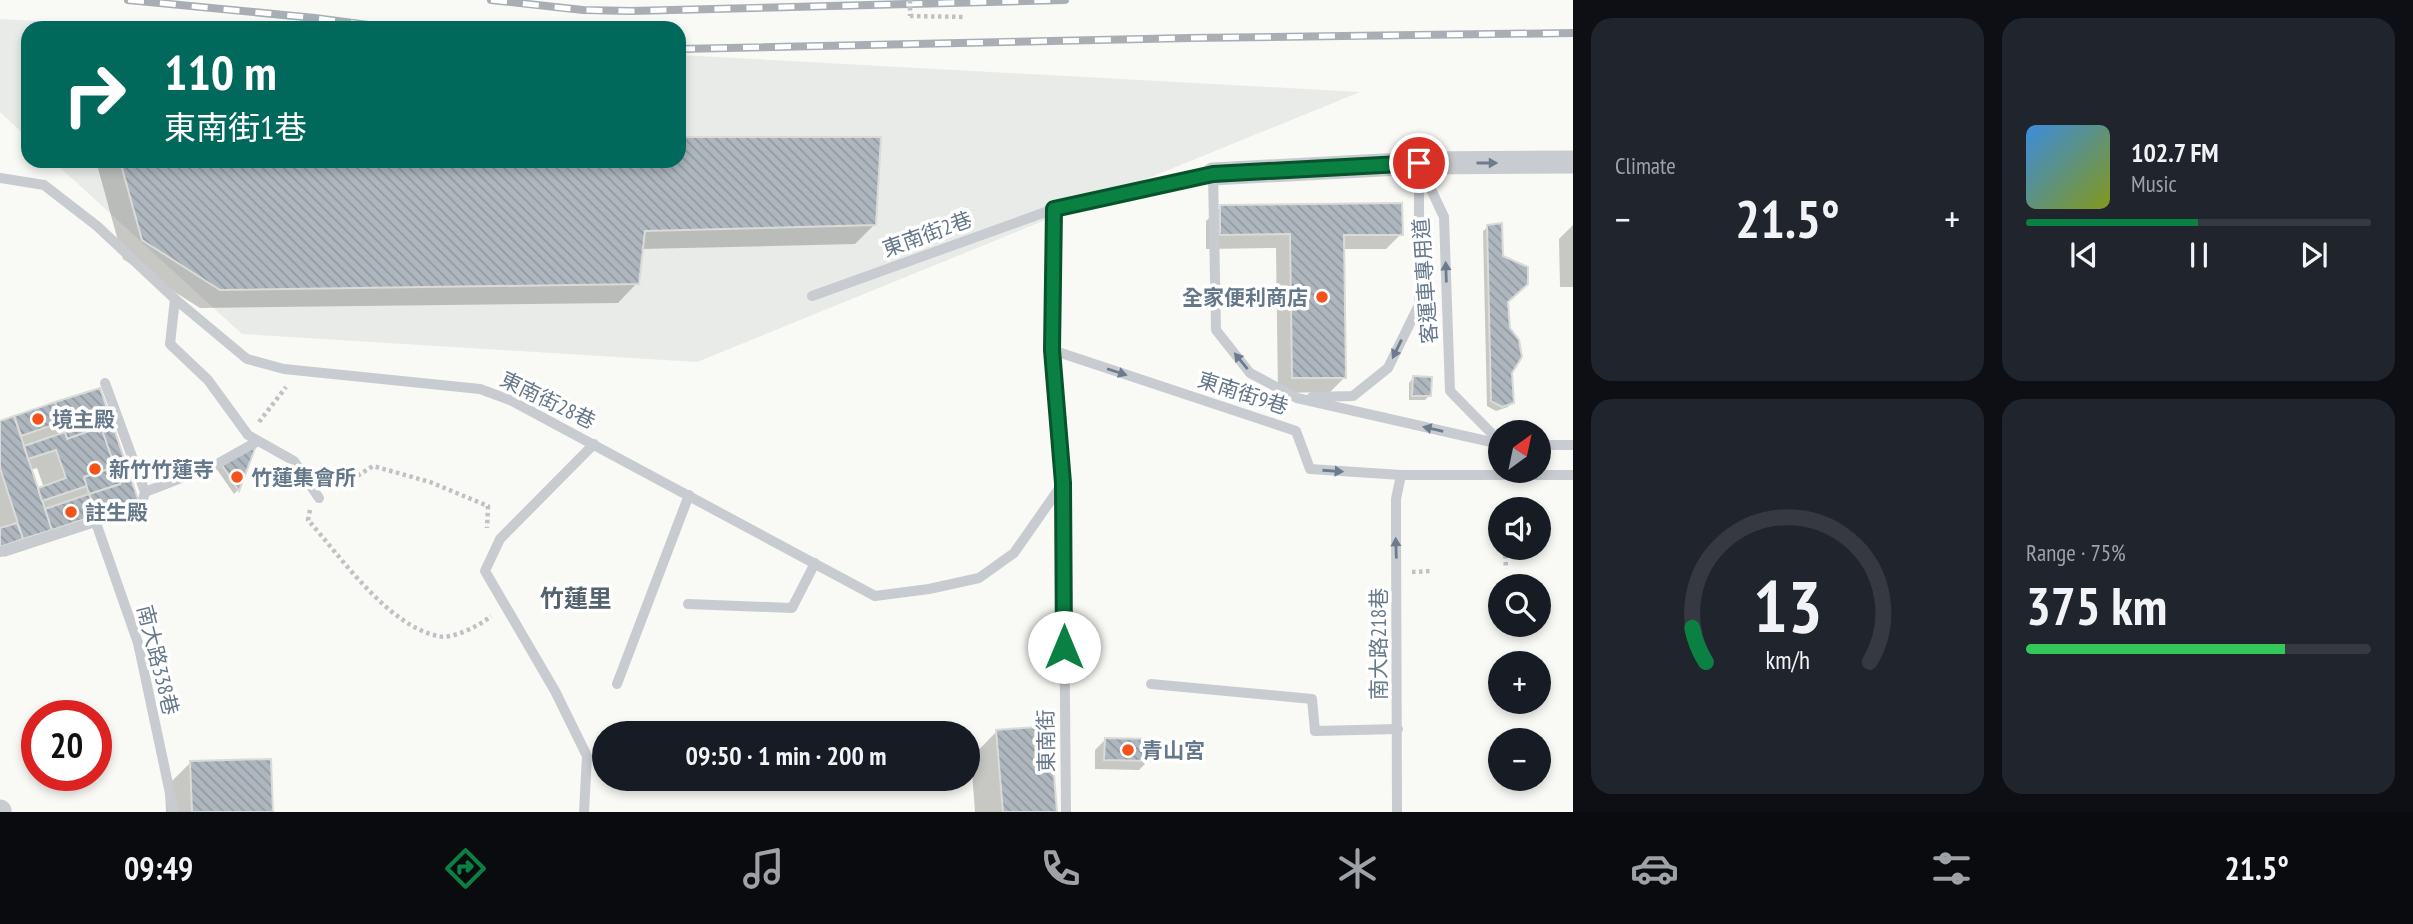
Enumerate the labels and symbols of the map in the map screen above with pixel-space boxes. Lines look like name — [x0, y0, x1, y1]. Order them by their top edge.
pin — [1389, 133, 1449, 193]
one-way arrow — [1476, 157, 1498, 169]
street label: 東南街2巷 — [878, 205, 976, 263]
street label: 客運車專用道 — [1407, 217, 1443, 345]
one-way arrow — [1440, 261, 1452, 283]
place label: 全家便利商店 — [1182, 284, 1308, 311]
marker: 全家便利商店 — [1314, 289, 1330, 305]
one-way arrow — [1392, 339, 1403, 359]
one-way arrow — [1233, 352, 1248, 370]
street label: 東南街28巷 — [496, 365, 600, 435]
street label: 東南街9巷 — [1194, 366, 1292, 420]
one-way arrow — [1107, 367, 1128, 377]
place label: 境主殿 — [52, 406, 115, 433]
marker: 境主殿 — [30, 411, 46, 427]
north arrow — [1488, 420, 1550, 483]
one-way arrow — [1422, 423, 1444, 434]
place label: 新竹竹蓮寺 — [109, 456, 214, 483]
marker: 新竹竹蓮寺 — [87, 461, 103, 477]
place label: 竹蓮集會所 — [251, 464, 356, 491]
one-way arrow — [1322, 466, 1344, 477]
marker: 竹蓮集會所 — [229, 469, 245, 485]
place label: 註生殿 — [85, 499, 148, 526]
marker: 註生殿 — [63, 504, 79, 520]
one-way arrow — [1391, 537, 1402, 559]
district label: 竹蓮里 — [540, 583, 612, 614]
street label: 南大路218巷 — [1365, 588, 1392, 700]
street label: 南大路338巷 — [131, 602, 185, 718]
position arrow — [1027, 610, 1101, 684]
speed limit sign: 20 — [21, 700, 112, 791]
street label: 東南街 — [1032, 709, 1060, 773]
place label: 青山宮 — [1142, 737, 1205, 764]
marker: 青山宮 — [1120, 742, 1136, 758]

